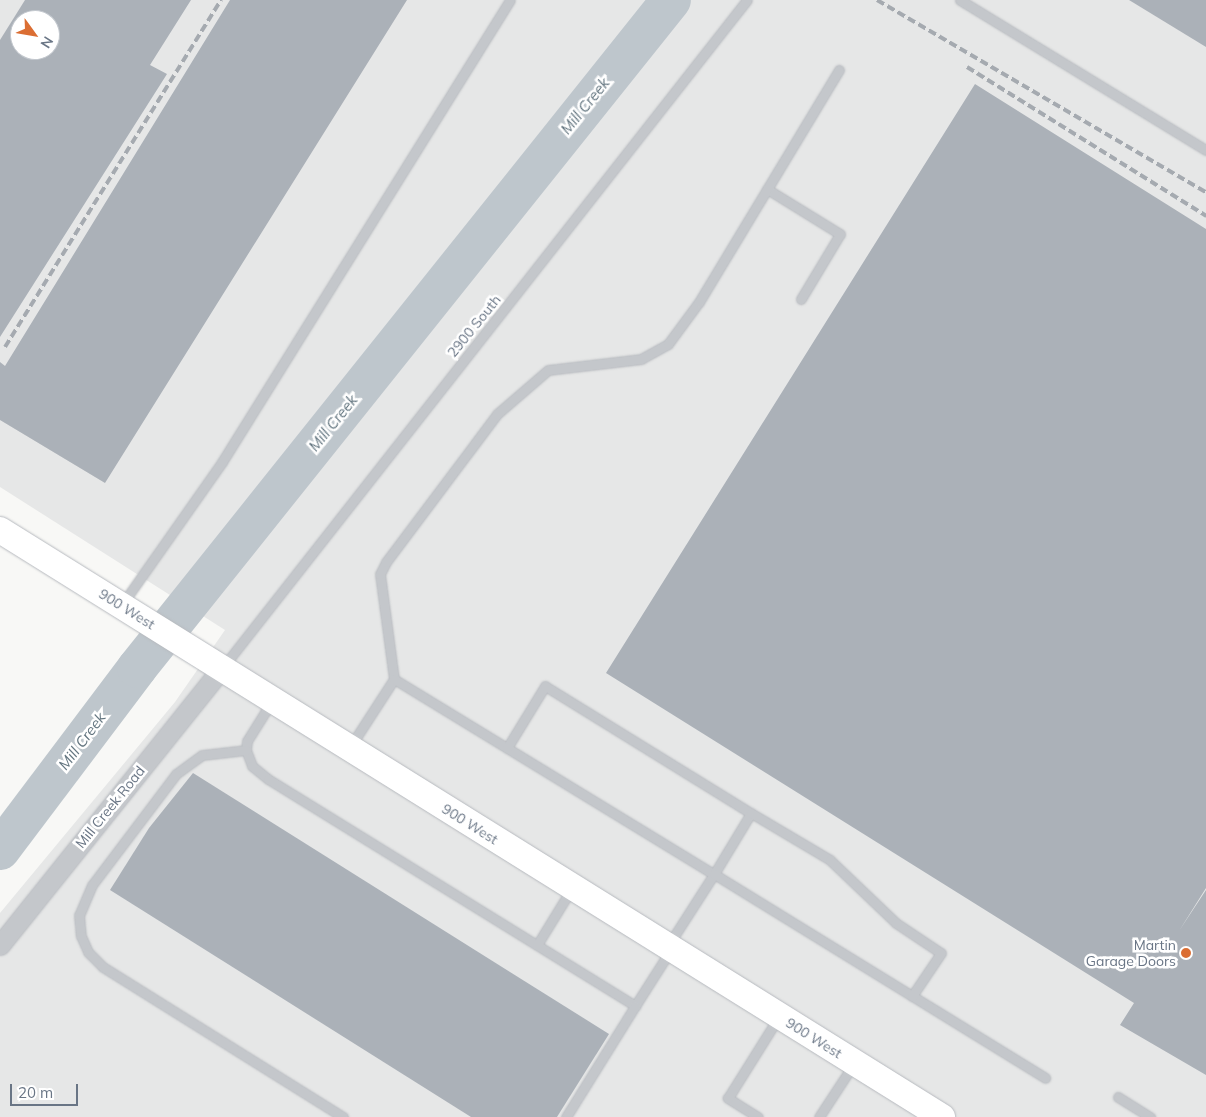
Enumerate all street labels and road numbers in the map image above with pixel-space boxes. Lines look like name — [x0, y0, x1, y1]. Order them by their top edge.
street label: 2900 South — [444, 292, 504, 360]
street label: 900 West — [96, 585, 158, 633]
street label: Mill Creek Road — [72, 763, 148, 851]
street label: 900 West — [439, 800, 501, 848]
street label: 900 West — [783, 1014, 845, 1062]

